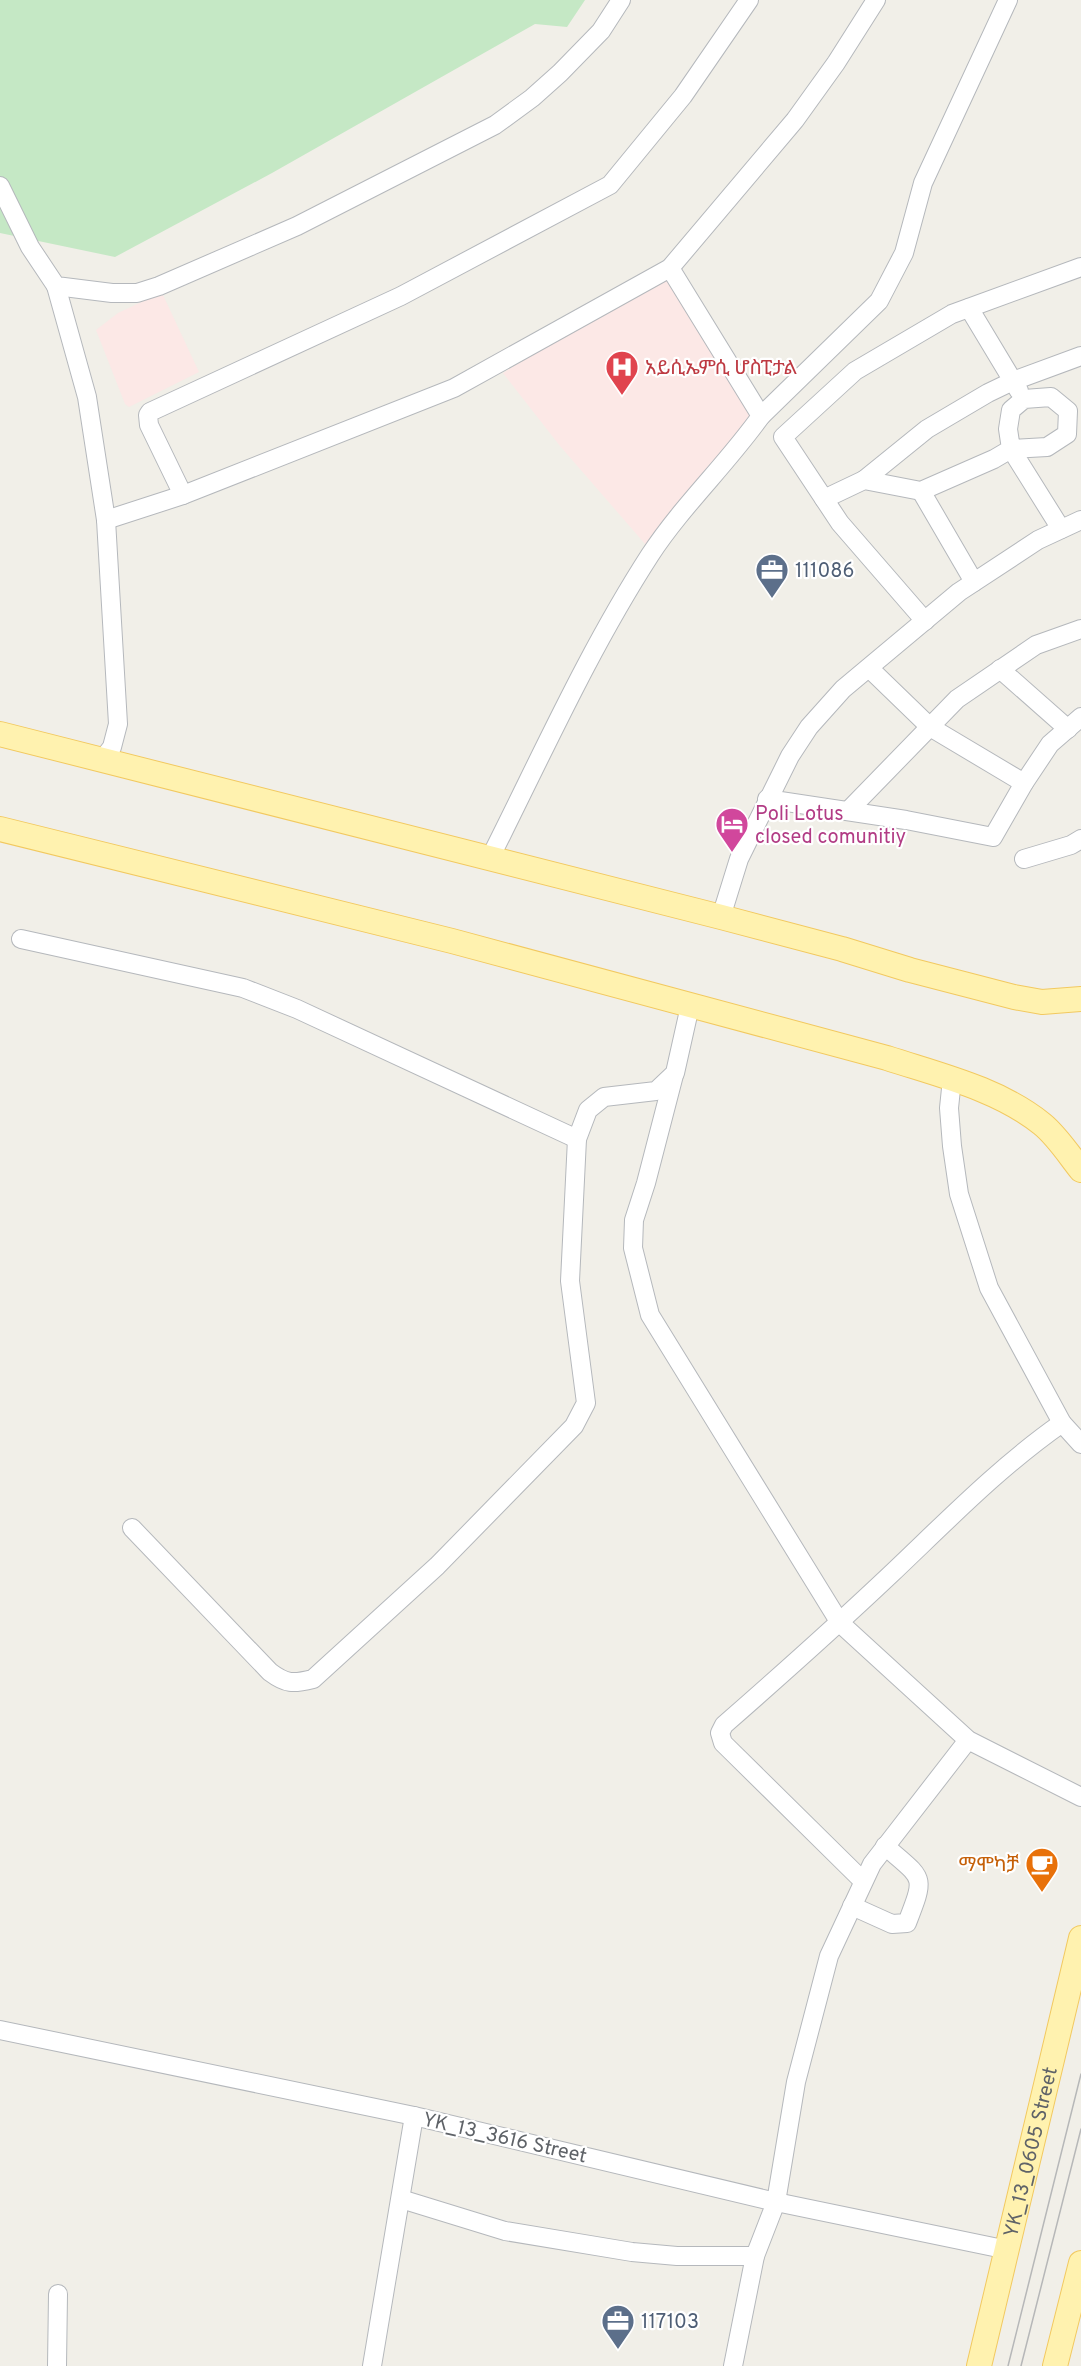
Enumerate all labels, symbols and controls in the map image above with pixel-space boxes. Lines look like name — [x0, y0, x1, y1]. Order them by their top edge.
hospital icon: አይሲኤምሲ ሆስፒታል — [604, 349, 640, 396]
place label: አይሲኤምሲ ሆስፒታል — [645, 356, 797, 382]
office icon: 111086 — [754, 552, 790, 599]
place label: 111086 — [795, 559, 854, 585]
place label: Poli Lotus closed comunitiy — [755, 802, 906, 851]
hotel icon: Poli Lotus closed comunitiy — [714, 806, 750, 853]
cafe icon: ማሞካቻ — [1024, 1846, 1060, 1893]
place label: ማሞካቻ — [959, 1853, 1020, 1879]
street label: YK_13_0605 Street — [999, 2065, 1065, 2240]
street label: YK_13_3616 Street — [420, 2107, 589, 2170]
office icon: 117103 — [600, 2303, 636, 2350]
place label: 117103 — [641, 2310, 699, 2336]

